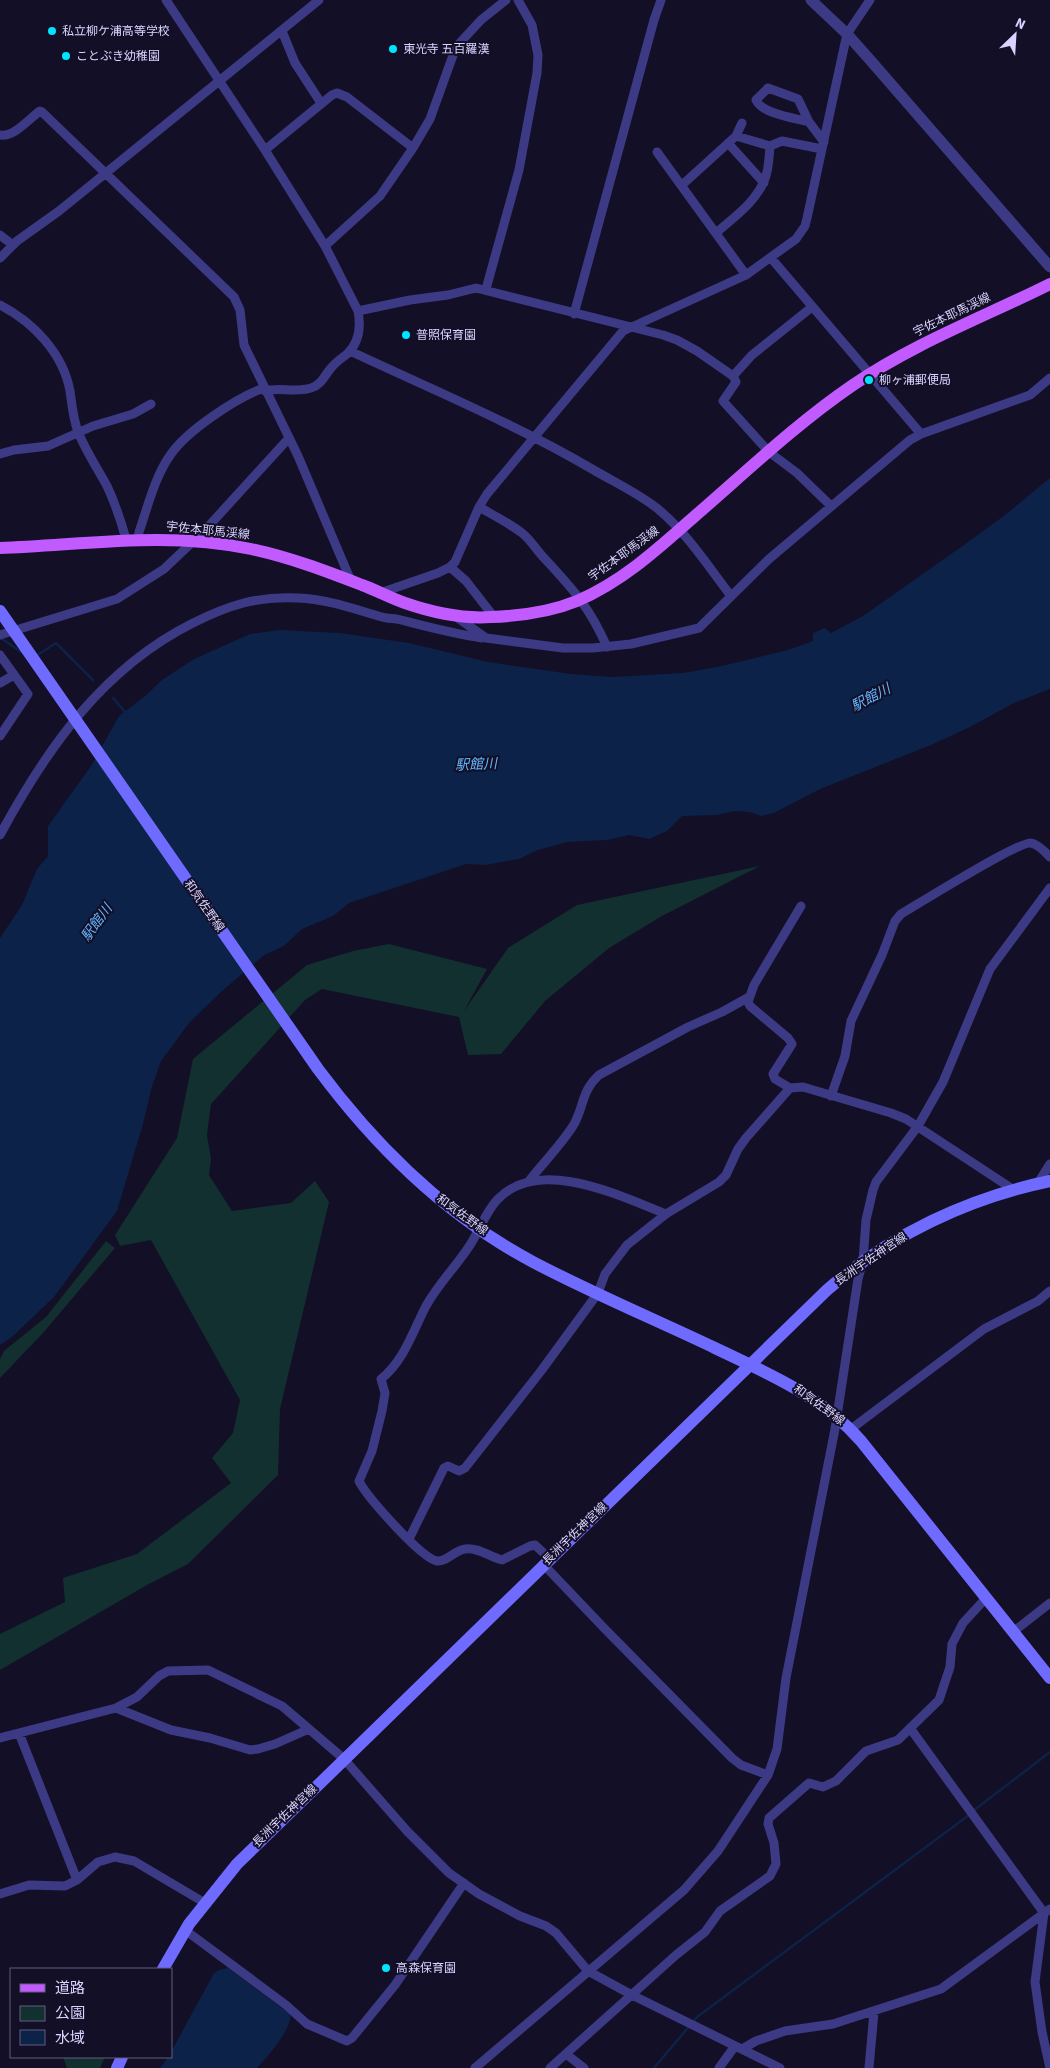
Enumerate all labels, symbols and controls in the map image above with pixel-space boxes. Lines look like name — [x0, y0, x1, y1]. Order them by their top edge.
north arrow — [990, 10, 1040, 60]
text: N — [1012, 13, 1029, 35]
place label: 私立柳ケ浦高等学校 — [62, 23, 170, 40]
marker: 私立柳ケ浦高等学校 — [46, 25, 58, 37]
place label: 東光寺 五百羅漢 — [403, 41, 489, 58]
marker: 東光寺 五百羅漢 — [387, 43, 399, 55]
place label: ことぶき幼稚園 — [76, 48, 160, 65]
marker: ことぶき幼稚園 — [60, 50, 72, 62]
street label: 宇佐本耶馬渓線 — [911, 289, 993, 341]
place label: 普照保育園 — [416, 327, 476, 344]
marker: 普照保育園 — [400, 329, 412, 341]
place label: 柳ヶ浦郵便局 — [879, 372, 951, 389]
marker: 柳ヶ浦郵便局 — [863, 374, 875, 386]
street label: 宇佐本耶馬渓線 — [165, 518, 251, 544]
street label: 宇佐本耶馬渓線 — [585, 522, 663, 586]
water label: 駅館川 — [848, 678, 896, 717]
water label: 駅館川 — [455, 754, 499, 776]
street label: 和気佐野線 — [180, 877, 228, 935]
water label: 駅館川 — [77, 899, 119, 946]
street label: 和気佐野線 — [433, 1190, 491, 1240]
street label: 長洲宇佐神宮線 — [831, 1228, 911, 1290]
street label: 和気佐野線 — [790, 1380, 848, 1430]
street label: 長洲宇佐神宮線 — [539, 1499, 611, 1569]
street label: 長洲宇佐神宮線 — [249, 1781, 321, 1851]
place label: 高森保育園 — [396, 1960, 456, 1977]
marker: 高森保育園 — [380, 1962, 392, 1974]
legend — [10, 1968, 172, 2058]
text: 道路 — [55, 1978, 85, 1999]
text: 公園 — [55, 2003, 85, 2024]
text: 水域 — [55, 2028, 85, 2049]

